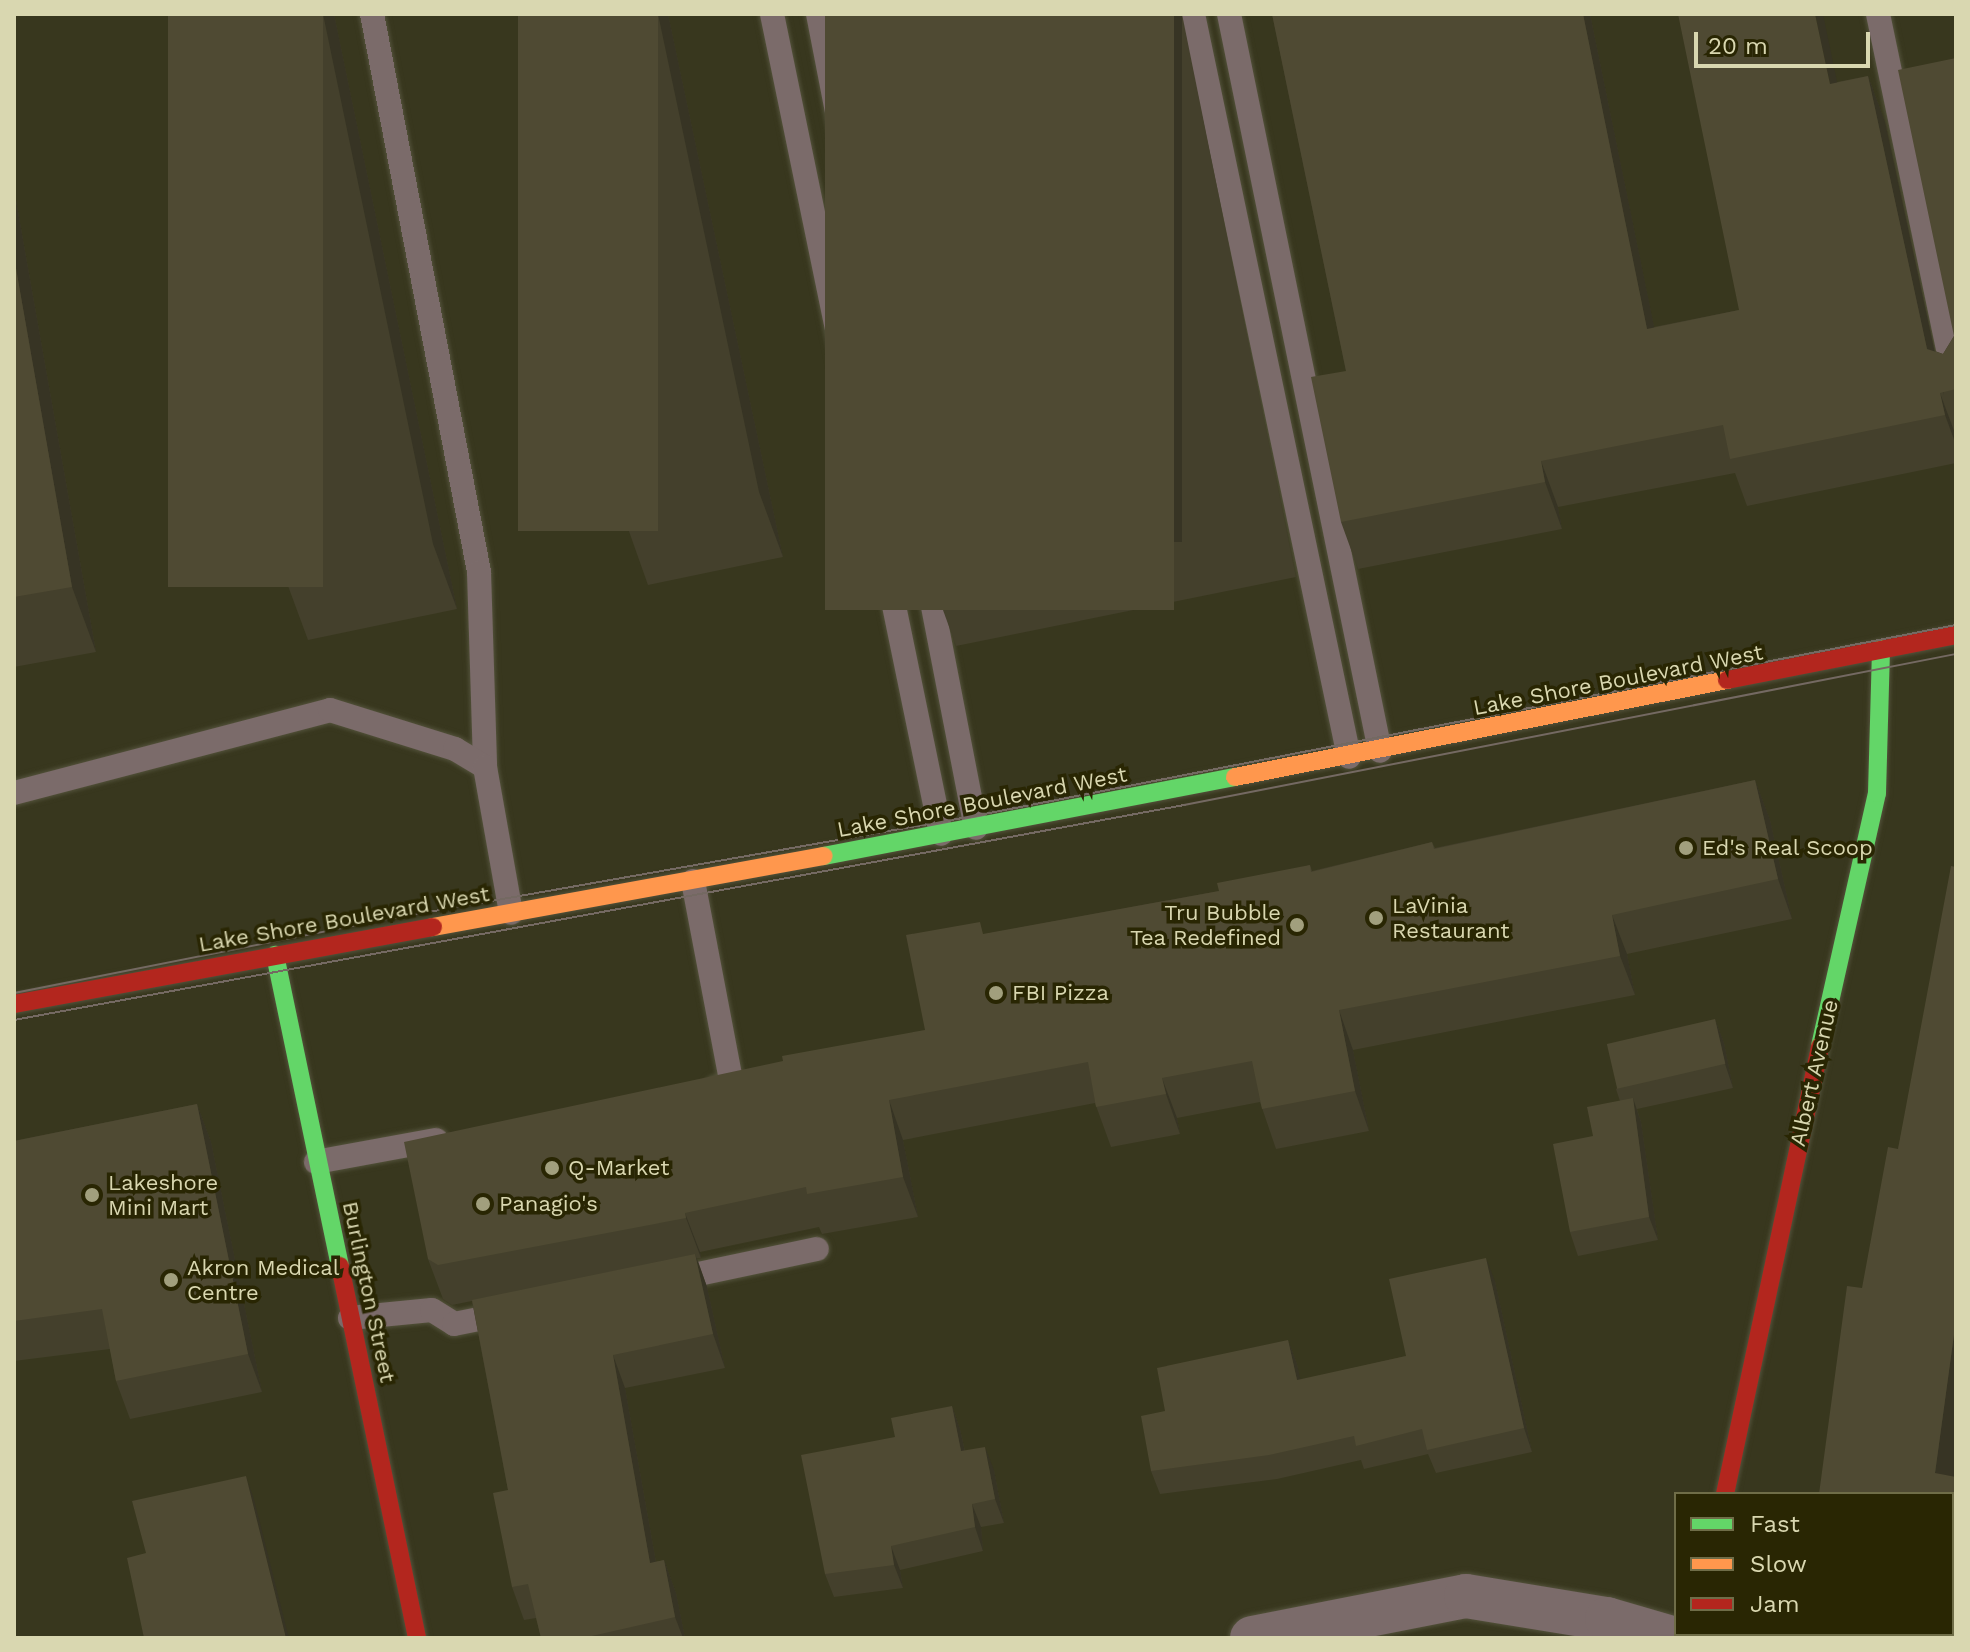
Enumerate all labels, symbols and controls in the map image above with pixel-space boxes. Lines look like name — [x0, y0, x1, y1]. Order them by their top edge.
scale bar — [1698, 16, 1874, 66]
text: 20 m — [1708, 32, 1768, 60]
street label: Lake Shore Boulevard West — [1471, 639, 1765, 721]
street label: Lake Shore Boulevard West — [835, 761, 1129, 843]
place label: Ed's Real Scoop — [1702, 835, 1874, 861]
marker: Ed's Real Scoop — [1677, 839, 1695, 857]
street label: Lake Shore Boulevard West — [196, 880, 492, 958]
place label: LaVinia Restaurant — [1392, 892, 1510, 944]
place label: Tru Bubble Tea Redefined — [1130, 899, 1281, 950]
marker: LaVinia Restaurant — [1367, 909, 1385, 927]
marker: Tru Bubble Tea Redefined — [1288, 916, 1306, 934]
place label: FBI Pizza — [1012, 980, 1109, 1006]
marker: FBI Pizza — [987, 984, 1005, 1002]
street label: Albert Avenue — [1784, 997, 1844, 1149]
place label: Q-Market — [568, 1155, 669, 1181]
marker: Q-Market — [543, 1159, 561, 1177]
place label: Lakeshore Mini Mart — [108, 1169, 218, 1220]
marker: Lakeshore Mini Mart — [83, 1186, 101, 1204]
place label: Panagio's — [499, 1191, 598, 1217]
marker: Panagio's — [474, 1195, 492, 1213]
street label: Burlington Street — [337, 1199, 401, 1385]
place label: Akron Medical Centre — [187, 1254, 339, 1306]
marker: Akron Medical Centre — [162, 1271, 180, 1289]
legend — [1674, 1492, 1954, 1636]
text: Fast — [1750, 1510, 1800, 1538]
text: Slow — [1750, 1550, 1807, 1578]
text: Jam — [1750, 1590, 1800, 1618]

